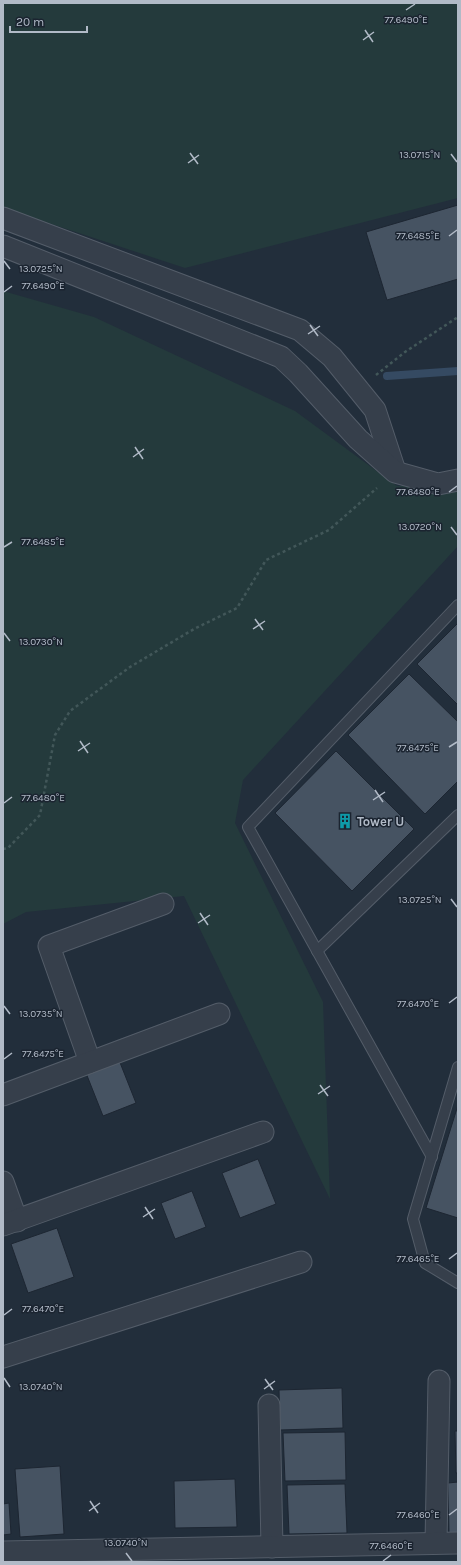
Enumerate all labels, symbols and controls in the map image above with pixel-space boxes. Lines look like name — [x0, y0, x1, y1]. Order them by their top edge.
scale bar — [10, 8, 87, 34]
text: 77.6490°E — [384, 14, 428, 26]
text: 20 m — [16, 15, 44, 29]
text: 13.0715°N — [400, 149, 440, 161]
text: 77.6485°E — [396, 230, 440, 242]
text: 13.0725°N — [19, 263, 63, 275]
text: 77.6490°E — [21, 280, 65, 292]
text: 77.6480°E — [396, 486, 440, 498]
text: 13.0720°N — [398, 521, 442, 533]
text: 77.6485°E — [21, 536, 65, 548]
text: 13.0730°N — [19, 636, 63, 648]
text: 77.6475°E — [397, 742, 439, 754]
text: 77.6480°E — [21, 792, 65, 804]
building icon: Tower U — [336, 812, 354, 830]
place label: Tower U — [357, 814, 404, 829]
text: 13.0725°N — [398, 894, 442, 906]
text: 77.6470°E — [397, 998, 439, 1010]
text: 13.0735°N — [19, 1008, 63, 1020]
text: 77.6475°E — [22, 1048, 64, 1060]
text: 77.6465°E — [397, 1253, 439, 1265]
text: 77.6470°E — [22, 1303, 64, 1315]
text: 13.0740°N — [19, 1381, 63, 1393]
text: 77.6460°E — [396, 1509, 440, 1521]
text: 13.0740°N — [104, 1537, 148, 1549]
text: 77.6460°E — [369, 1540, 413, 1552]

